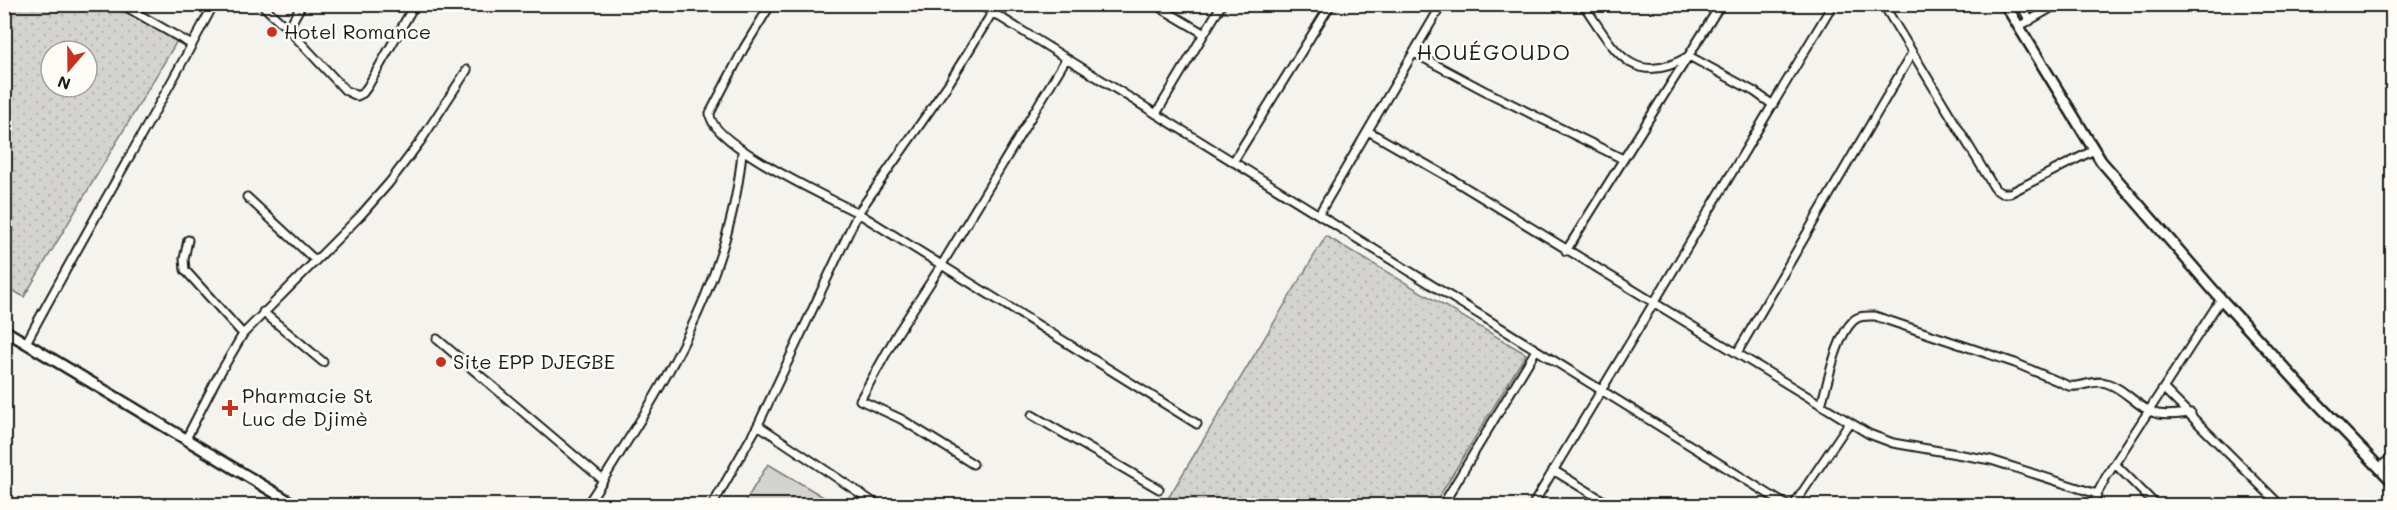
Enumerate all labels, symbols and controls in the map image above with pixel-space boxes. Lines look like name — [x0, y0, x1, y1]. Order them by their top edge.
place label: Hotel Romance — [284, 18, 431, 44]
marker: Hotel Romance — [265, 25, 279, 39]
district label: HOUÉGOUDO — [1417, 37, 1571, 66]
north arrow — [39, 39, 99, 99]
text: N — [54, 72, 73, 96]
place label: Site EPP DJEGBE — [453, 348, 615, 374]
marker: Site EPP DJEGBE — [434, 355, 448, 369]
place label: Pharmacie St Luc de Djimè — [242, 382, 373, 431]
marker: Pharmacie St Luc de Djimè — [223, 401, 237, 415]

